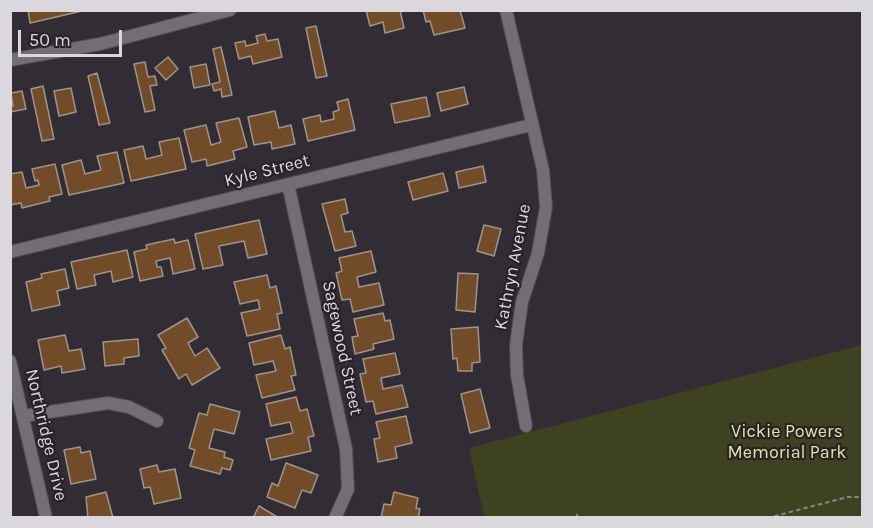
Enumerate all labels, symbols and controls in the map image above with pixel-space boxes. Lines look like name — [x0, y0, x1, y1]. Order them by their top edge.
scale bar — [21, 18, 124, 56]
text: 50 m — [29, 29, 71, 51]
street label: Kyle Street — [222, 150, 312, 192]
street label: Kathryn Avenue — [490, 202, 536, 332]
street label: Sagewood Street — [317, 279, 367, 417]
street label: Northridge Drive — [20, 367, 72, 503]
park label: Vickie Powers Memorial Park — [728, 421, 846, 464]

